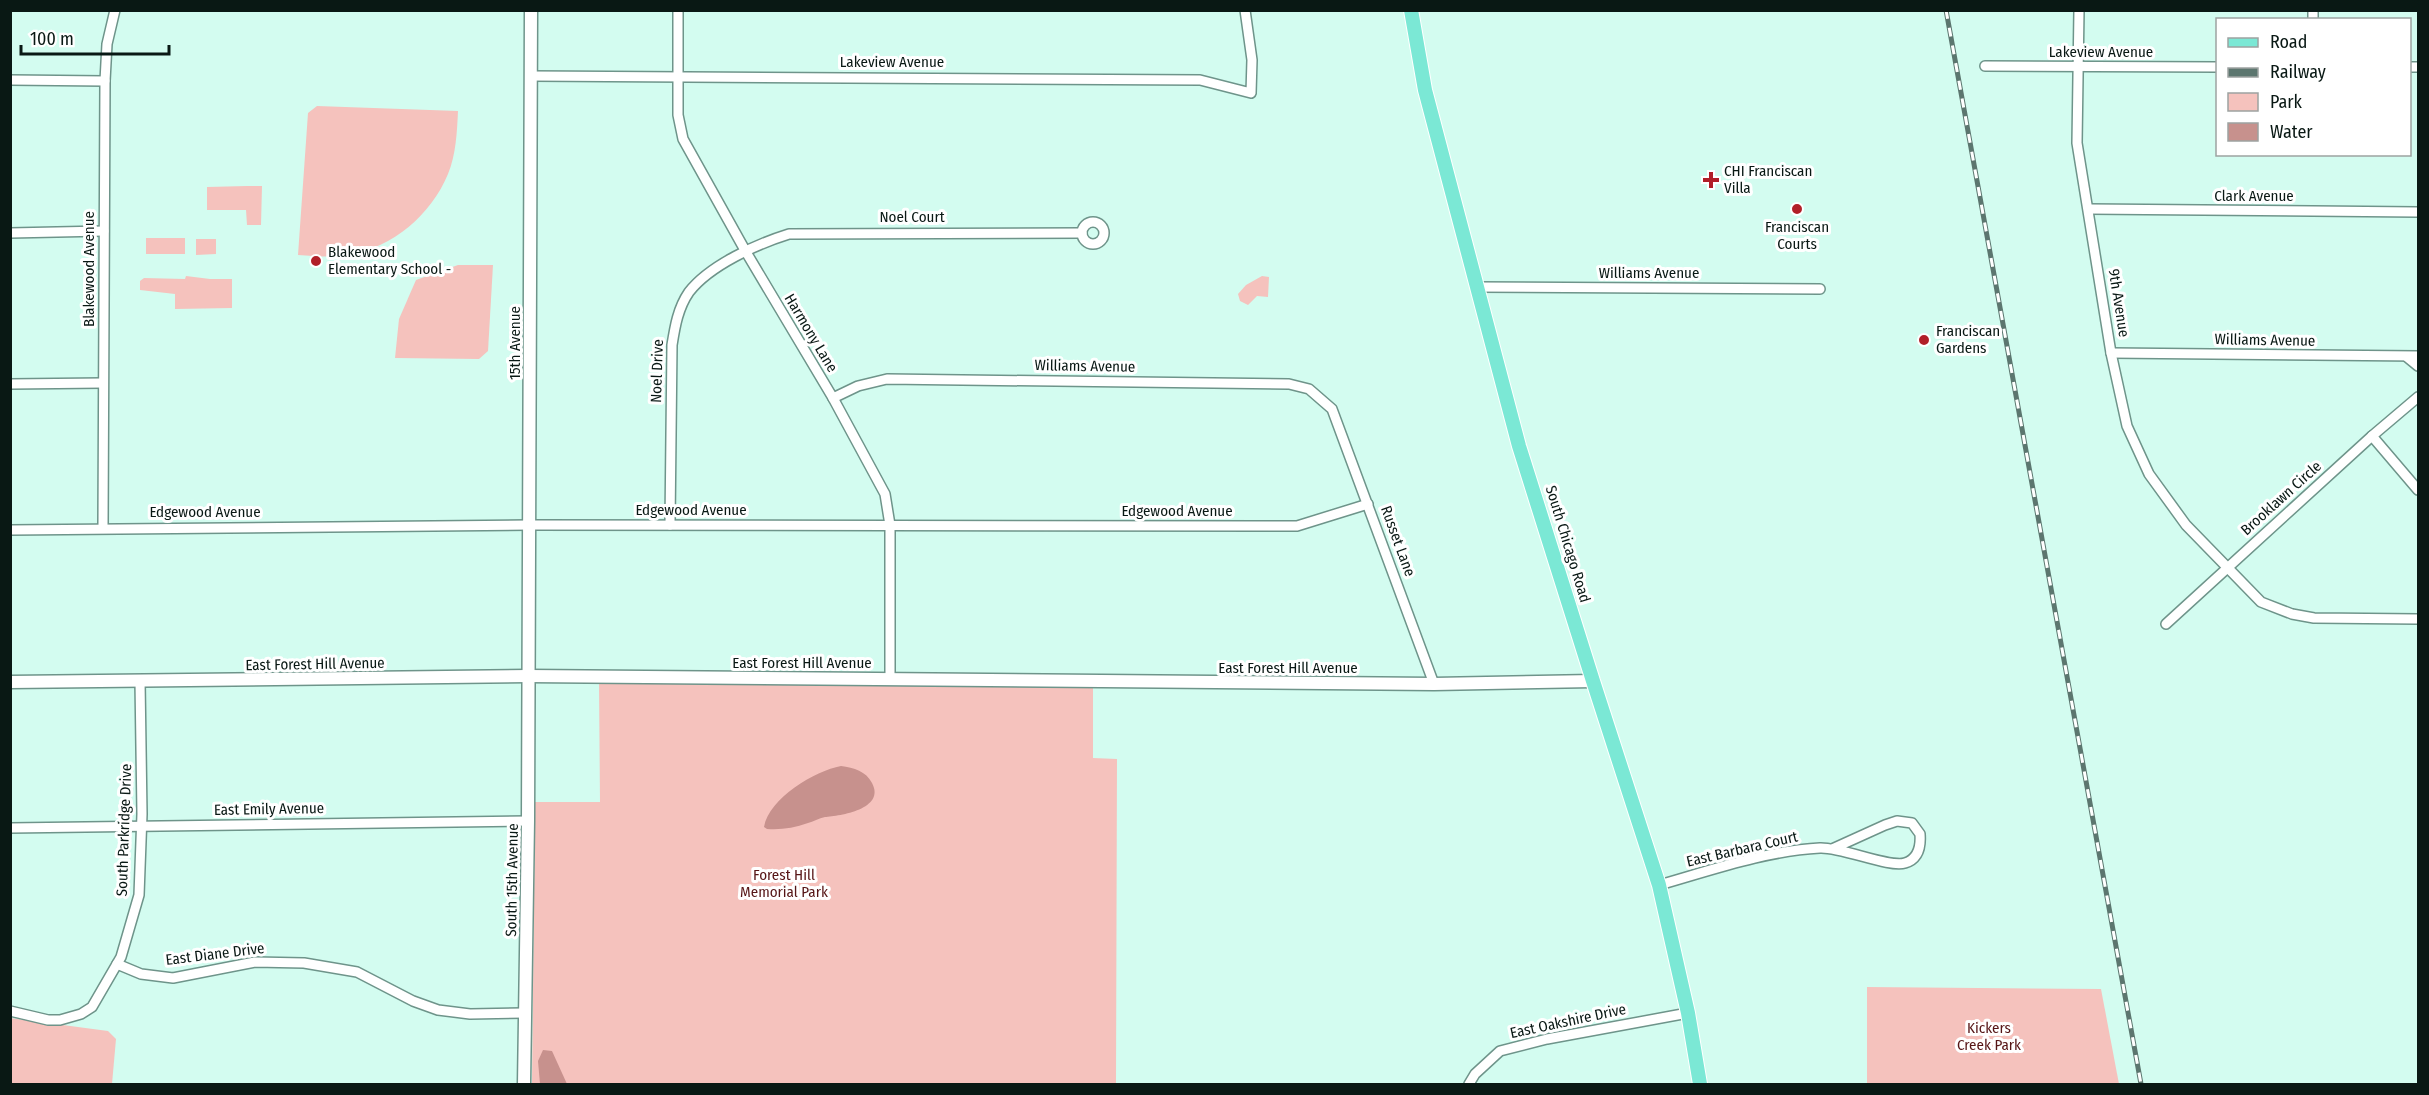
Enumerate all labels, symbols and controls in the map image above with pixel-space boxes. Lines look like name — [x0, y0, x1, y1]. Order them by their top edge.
scale bar — [21, 18, 170, 56]
legend — [2216, 18, 2411, 156]
text: 100 m — [30, 28, 74, 50]
text: Road — [2270, 31, 2307, 53]
street label: Lakeview Avenue — [2049, 43, 2153, 61]
street label: Lakeview Avenue — [840, 53, 944, 71]
text: Railway — [2270, 61, 2326, 83]
text: Park — [2270, 91, 2303, 113]
text: Water — [2270, 121, 2313, 143]
place label: CHI Franciscan Villa — [1724, 162, 1812, 197]
marker: CHI Franciscan Villa — [1702, 171, 1720, 189]
street label: Clark Avenue — [2214, 187, 2294, 205]
marker: Franciscan Courts — [1790, 202, 1804, 216]
street label: Noel Court — [879, 208, 945, 226]
street label: Blakewood Avenue — [80, 211, 98, 327]
place label: Franciscan Courts — [1765, 218, 1829, 253]
place label: Blakewood Elementary School - — [328, 243, 451, 278]
marker: Blakewood Elementary School - — [309, 254, 323, 268]
street label: Williams Avenue — [1599, 264, 1699, 282]
street label: 9th Avenue — [2105, 268, 2133, 338]
street label: Harmony Lane — [781, 291, 841, 375]
street label: 15th Avenue — [506, 306, 524, 380]
place label: Franciscan Gardens — [1936, 322, 2000, 357]
street label: Williams Avenue — [2215, 330, 2315, 350]
marker: Franciscan Gardens — [1917, 333, 1931, 347]
street label: Noel Drive — [647, 339, 667, 403]
street label: Williams Avenue — [1035, 356, 1135, 376]
street label: Brooklawn Circle — [2237, 457, 2325, 539]
street label: South Chicago Road — [1542, 483, 1594, 605]
street label: Edgewood Avenue — [635, 501, 747, 519]
street label: Edgewood Avenue — [1121, 502, 1233, 520]
street label: Edgewood Avenue — [149, 503, 261, 521]
street label: Russet Lane — [1377, 503, 1419, 579]
street label: East Forest Hill Avenue — [245, 654, 385, 674]
street label: East Forest Hill Avenue — [732, 654, 872, 672]
street label: East Forest Hill Avenue — [1218, 659, 1358, 677]
street label: South Parkridge Drive — [113, 763, 135, 897]
street label: East Emily Avenue — [214, 799, 324, 819]
street label: South 15th Avenue — [502, 823, 522, 937]
street label: East Barbara Court — [1685, 827, 1800, 871]
park label: Forest Hill Memorial Park — [740, 866, 828, 901]
street label: East Diane Drive — [165, 939, 265, 969]
street label: East Oakshire Drive — [1508, 1000, 1628, 1042]
park label: Kickers Creek Park — [1957, 1019, 2021, 1054]

